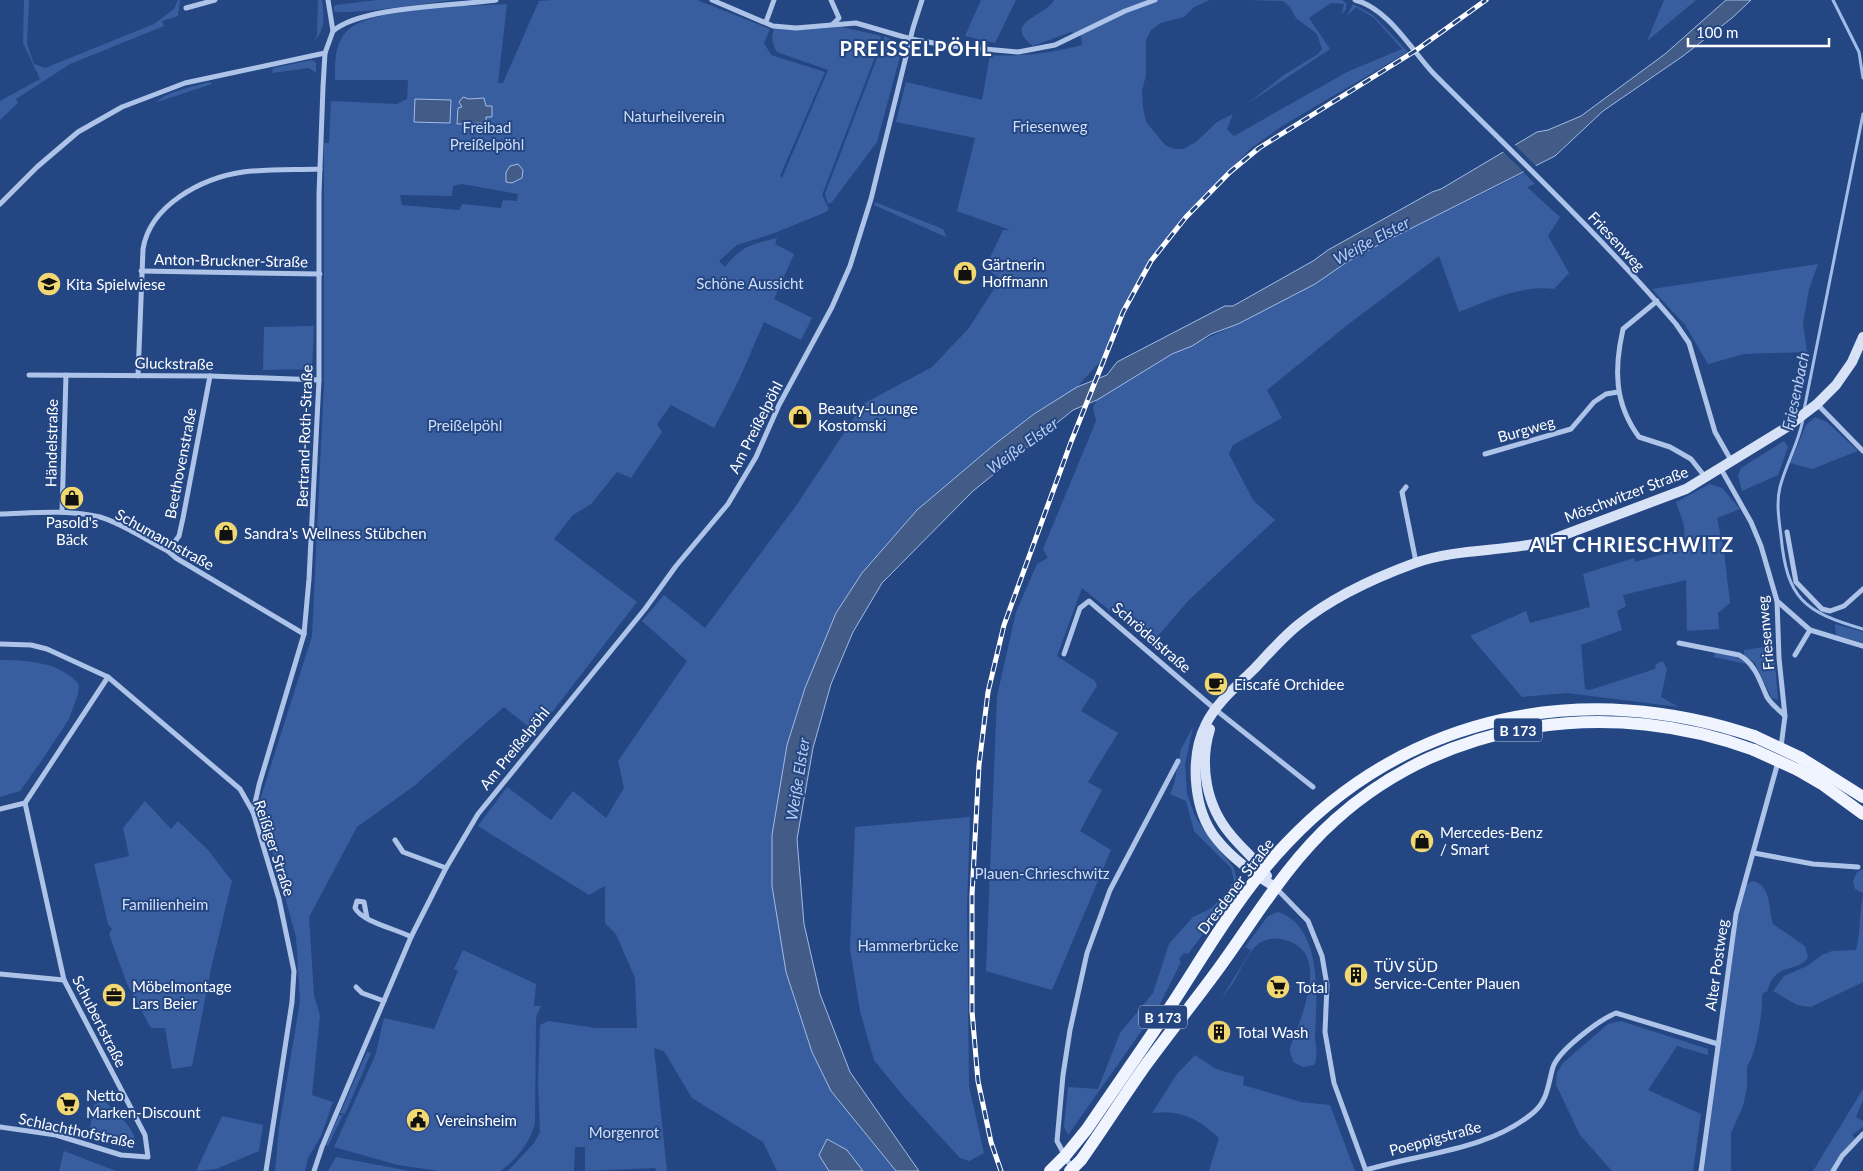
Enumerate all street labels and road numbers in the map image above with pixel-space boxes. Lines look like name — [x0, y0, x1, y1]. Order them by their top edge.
street label: Friesenweg — [1585, 207, 1649, 275]
street label: Anton-Bruckner-Straße — [154, 250, 308, 270]
street label: Gluckstraße — [134, 353, 214, 373]
street label: Bertrand-Roth-Straße — [293, 364, 315, 508]
street label: Am Preißelpöhl — [724, 378, 786, 476]
street label: Händelstraße — [41, 399, 61, 487]
street label: Beethovenstraße — [160, 406, 200, 520]
street label: Burgweg — [1495, 412, 1557, 446]
street label: Möschwitzer Straße — [1562, 462, 1690, 526]
street label: Schumannstraße — [113, 505, 217, 574]
street label: Friesenweg — [1753, 595, 1777, 671]
street label: Schrödelstraße — [1109, 598, 1195, 676]
street label: Am Preißelpöhl — [475, 703, 553, 793]
road number: B 173 — [1494, 718, 1542, 742]
street label: Reißiger Straße — [251, 798, 299, 898]
street label: Dresdener Straße — [1193, 835, 1277, 937]
street label: Alter Postweg — [1701, 918, 1731, 1012]
street label: Schubertstraße — [69, 972, 131, 1070]
road number: B 173 — [1139, 1006, 1187, 1028]
street label: Schlachthofstraße — [17, 1109, 137, 1151]
street label: Poeppigstraße — [1387, 1117, 1483, 1159]

